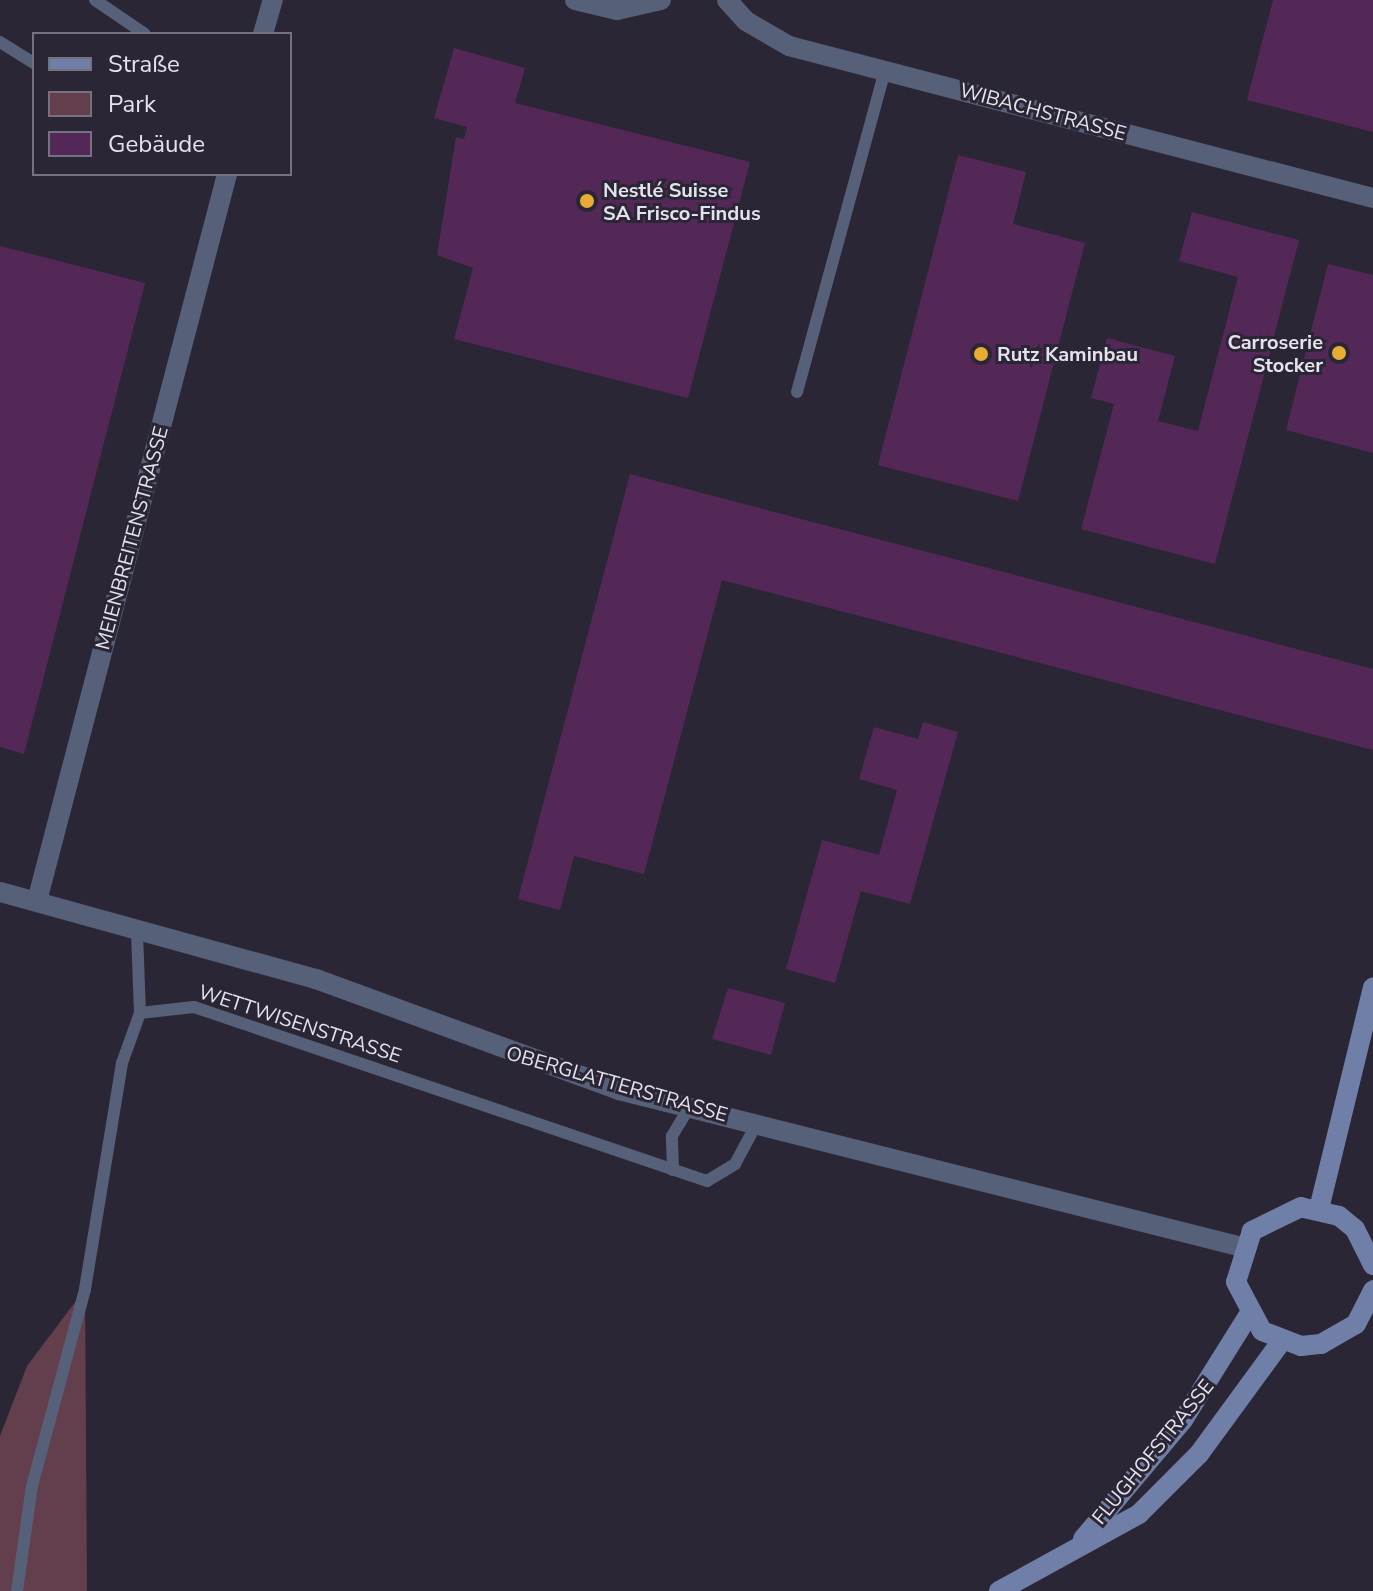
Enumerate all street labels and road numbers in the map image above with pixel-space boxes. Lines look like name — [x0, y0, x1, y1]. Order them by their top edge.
street label: WIBACHSTRASSE — [957, 78, 1129, 146]
street label: MEIENBREITENSTRASSE — [91, 424, 173, 652]
street label: WETTWISENSTRASSE — [196, 980, 404, 1068]
street label: OBERGLATTERSTRASSE — [504, 1041, 730, 1127]
street label: FLUGHOFSTRASSE — [1087, 1375, 1219, 1529]

